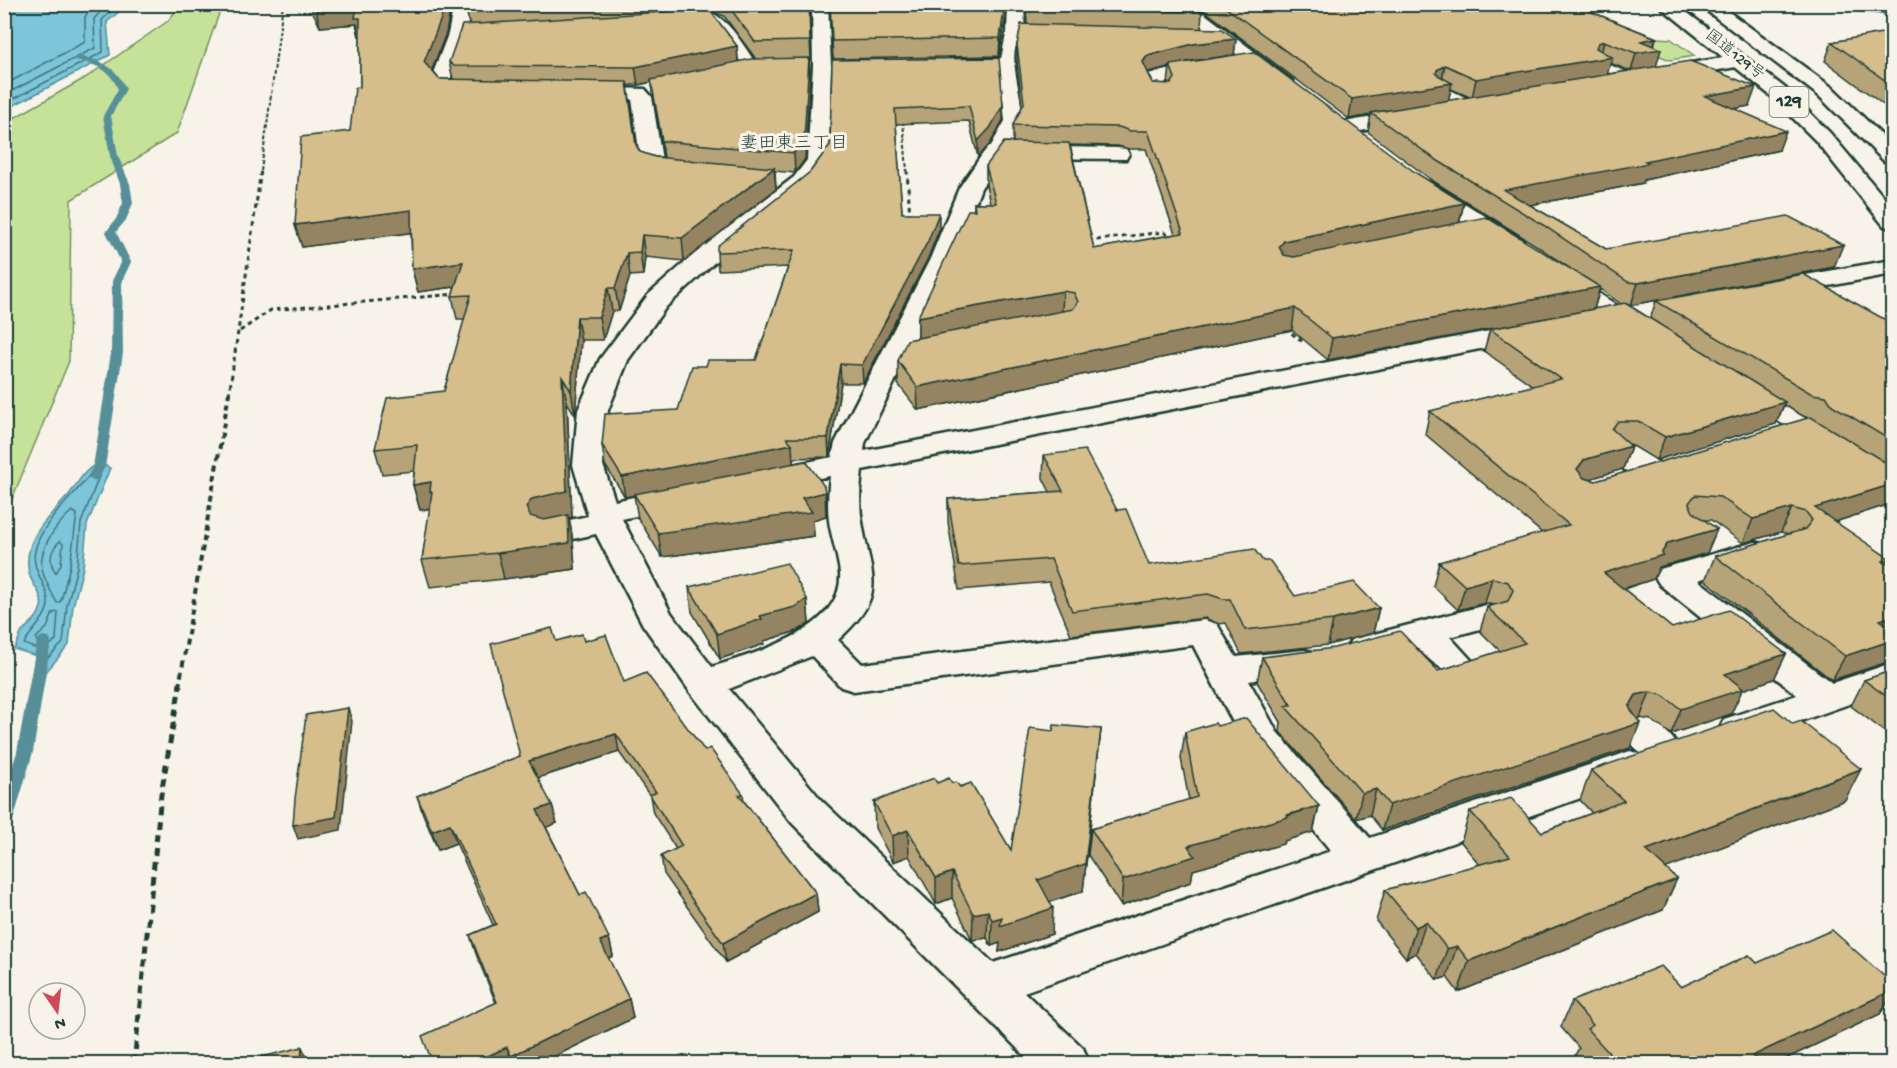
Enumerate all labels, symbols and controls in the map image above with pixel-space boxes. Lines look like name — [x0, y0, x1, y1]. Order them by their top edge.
street label: 国道129号 — [1700, 26, 1768, 85]
road number: 129 — [1770, 87, 1808, 117]
district label: 妻田東三丁目 — [740, 133, 848, 155]
north arrow — [27, 981, 87, 1041]
text: N — [52, 1012, 67, 1033]

